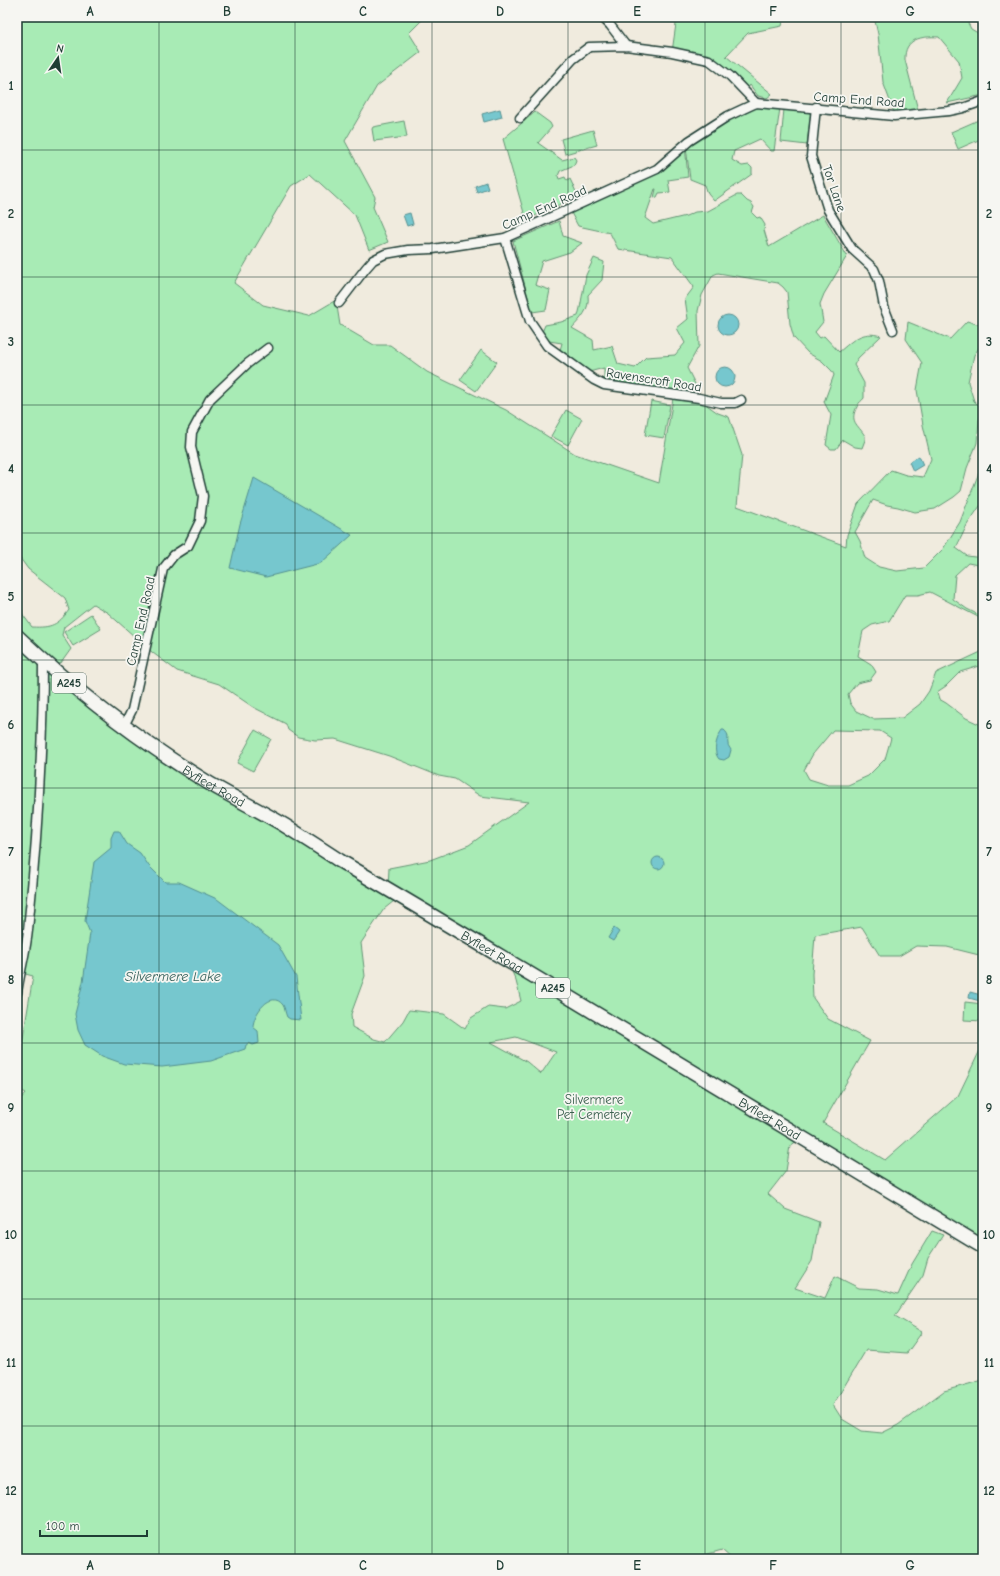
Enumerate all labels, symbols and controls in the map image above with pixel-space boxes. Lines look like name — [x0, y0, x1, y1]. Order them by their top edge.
text: A — [86, 4, 94, 19]
text: B — [223, 4, 231, 19]
text: C — [359, 4, 367, 19]
text: D — [496, 4, 504, 19]
text: E — [633, 4, 641, 19]
text: F — [769, 4, 777, 19]
text: G — [905, 4, 915, 19]
north arrow — [38, 38, 78, 78]
text: N — [55, 42, 65, 56]
text: 1 — [8, 78, 14, 93]
text: 1 — [986, 78, 992, 93]
street label: Camp End Road — [813, 89, 905, 110]
street label: Tor Lane — [820, 163, 850, 214]
street label: Camp End Road — [500, 182, 589, 233]
text: 2 — [8, 206, 14, 221]
text: 2 — [986, 206, 992, 221]
text: 3 — [8, 334, 14, 349]
text: 3 — [986, 334, 992, 349]
street label: Ravenscroft Road — [605, 365, 703, 394]
text: 4 — [8, 461, 14, 476]
text: 4 — [986, 461, 992, 476]
street label: Camp End Road — [123, 575, 158, 667]
text: 5 — [8, 589, 15, 604]
text: 5 — [986, 589, 993, 604]
road number: A245 — [52, 673, 86, 693]
text: 6 — [8, 717, 15, 732]
text: 6 — [986, 717, 993, 732]
street label: Byfleet Road — [180, 762, 248, 810]
text: 7 — [8, 844, 14, 859]
text: 7 — [986, 844, 992, 859]
street label: Byfleet Road — [458, 928, 526, 976]
water label: Silvermere Lake — [125, 968, 221, 985]
text: 8 — [8, 972, 14, 987]
text: 8 — [986, 972, 992, 987]
road number: A245 — [536, 978, 570, 998]
park label: Silvermere Pet Cemetery — [557, 1092, 631, 1122]
street label: Byfleet Road — [736, 1094, 803, 1143]
text: 9 — [8, 1100, 15, 1115]
text: 9 — [986, 1100, 993, 1115]
text: 10 — [5, 1227, 17, 1242]
text: 10 — [983, 1227, 995, 1242]
text: 11 — [6, 1355, 16, 1370]
text: 11 — [984, 1355, 994, 1370]
text: 12 — [5, 1483, 17, 1498]
text: 12 — [983, 1483, 995, 1498]
scale bar — [40, 1512, 147, 1538]
text: 100 m — [46, 1519, 79, 1533]
text: A — [86, 1558, 94, 1573]
text: B — [223, 1558, 231, 1573]
text: C — [359, 1558, 367, 1573]
text: D — [496, 1558, 504, 1573]
text: E — [633, 1558, 641, 1573]
text: F — [769, 1558, 777, 1573]
text: G — [905, 1558, 915, 1573]

